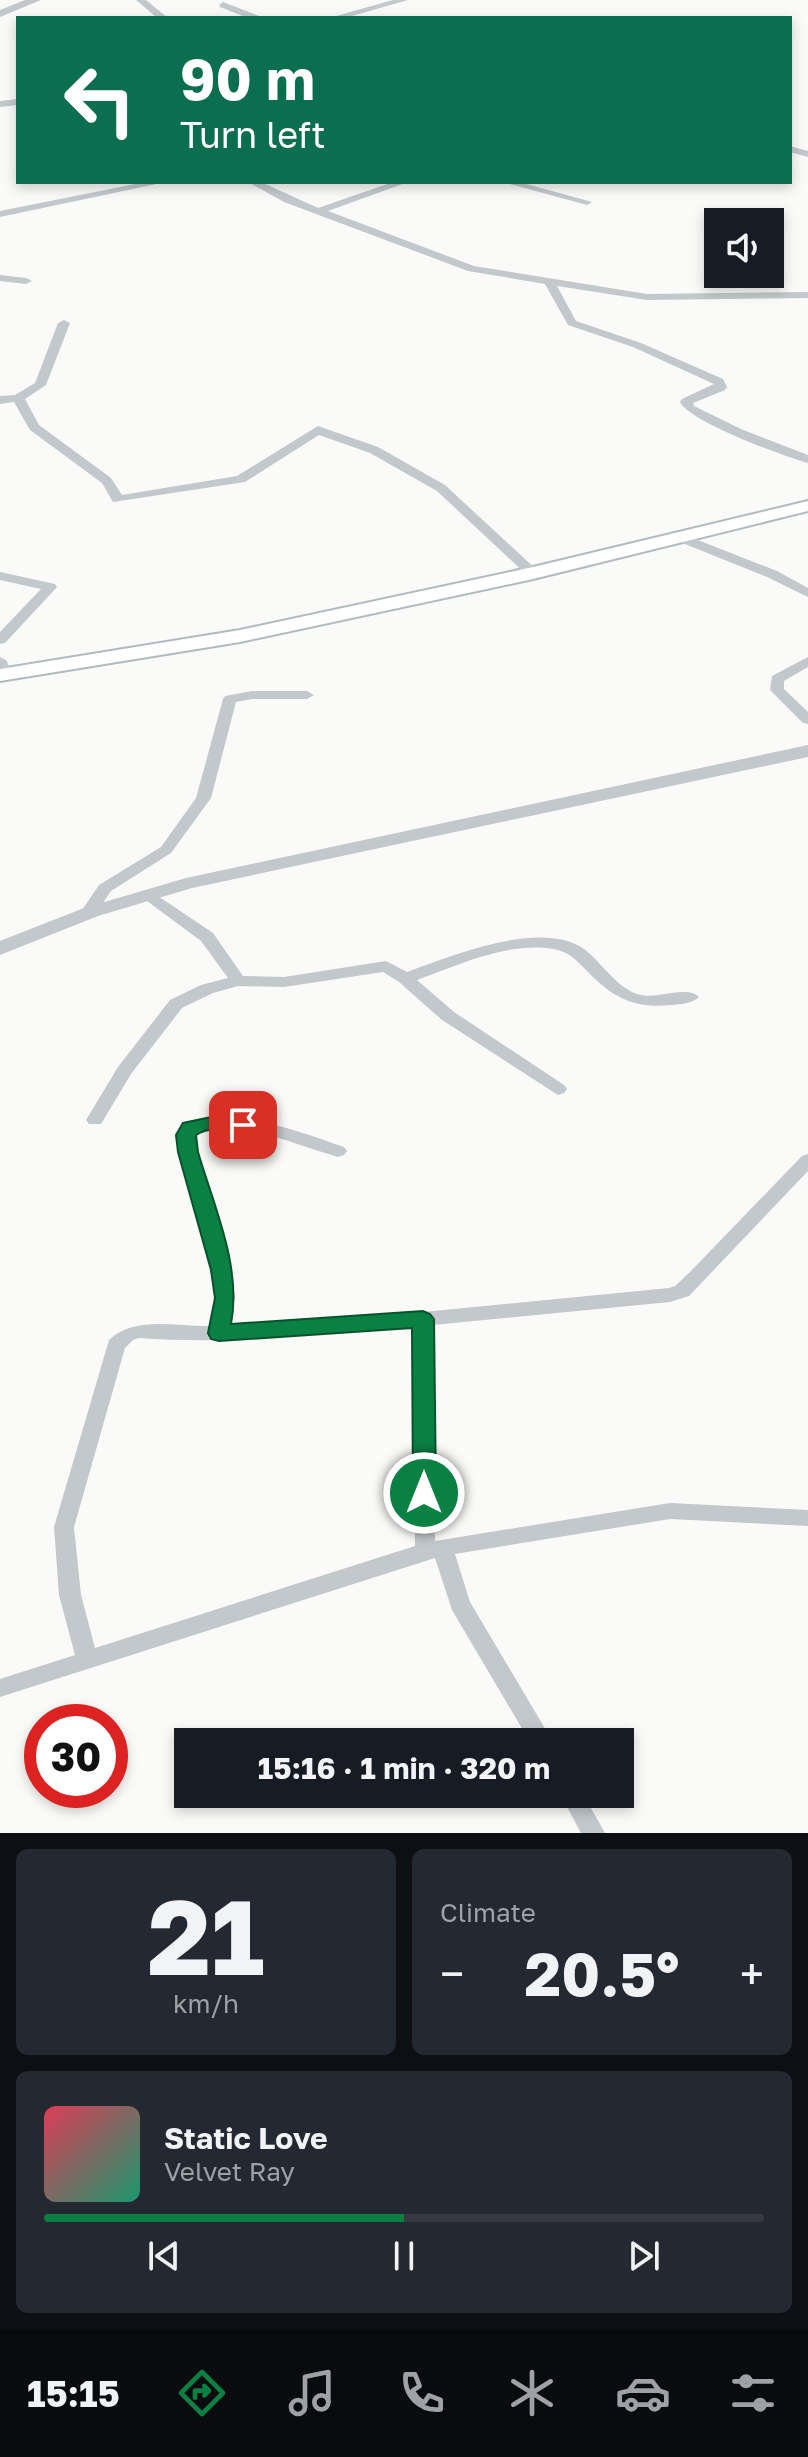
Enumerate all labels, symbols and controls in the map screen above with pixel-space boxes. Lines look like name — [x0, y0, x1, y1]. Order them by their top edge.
text: 90 m — [180, 45, 315, 112]
icon: left — [48, 48, 152, 152]
text: Turn left — [180, 113, 326, 156]
map controls — [704, 208, 784, 288]
button: sound — [704, 208, 784, 288]
pin — [209, 1091, 277, 1159]
icon: arrive — [221, 1103, 265, 1147]
position arrow — [382, 1451, 466, 1535]
speed limit sign: 30 — [24, 1704, 128, 1808]
text: 15:16 · 1 min · 320 m — [258, 1750, 550, 1786]
text: 21 — [147, 1873, 265, 1998]
text: Climate — [440, 1897, 536, 1928]
text: 20.5° — [525, 1937, 679, 2009]
text: − — [440, 1947, 464, 2000]
text: + — [740, 1947, 764, 2000]
text: km/h — [173, 1988, 239, 2019]
text: Static Love — [164, 2120, 328, 2156]
text: Velvet Ray — [164, 2156, 295, 2187]
icon: previous — [142, 2234, 186, 2278]
icon: pause — [382, 2234, 426, 2278]
icon: next — [622, 2234, 666, 2278]
icon: directions — [174, 2365, 230, 2421]
icon: music — [284, 2365, 340, 2421]
icon: phone — [394, 2365, 450, 2421]
icon: climate — [504, 2365, 560, 2421]
icon: car — [615, 2365, 671, 2421]
icon: filters — [725, 2365, 781, 2421]
text: 15:15 — [27, 2372, 120, 2415]

